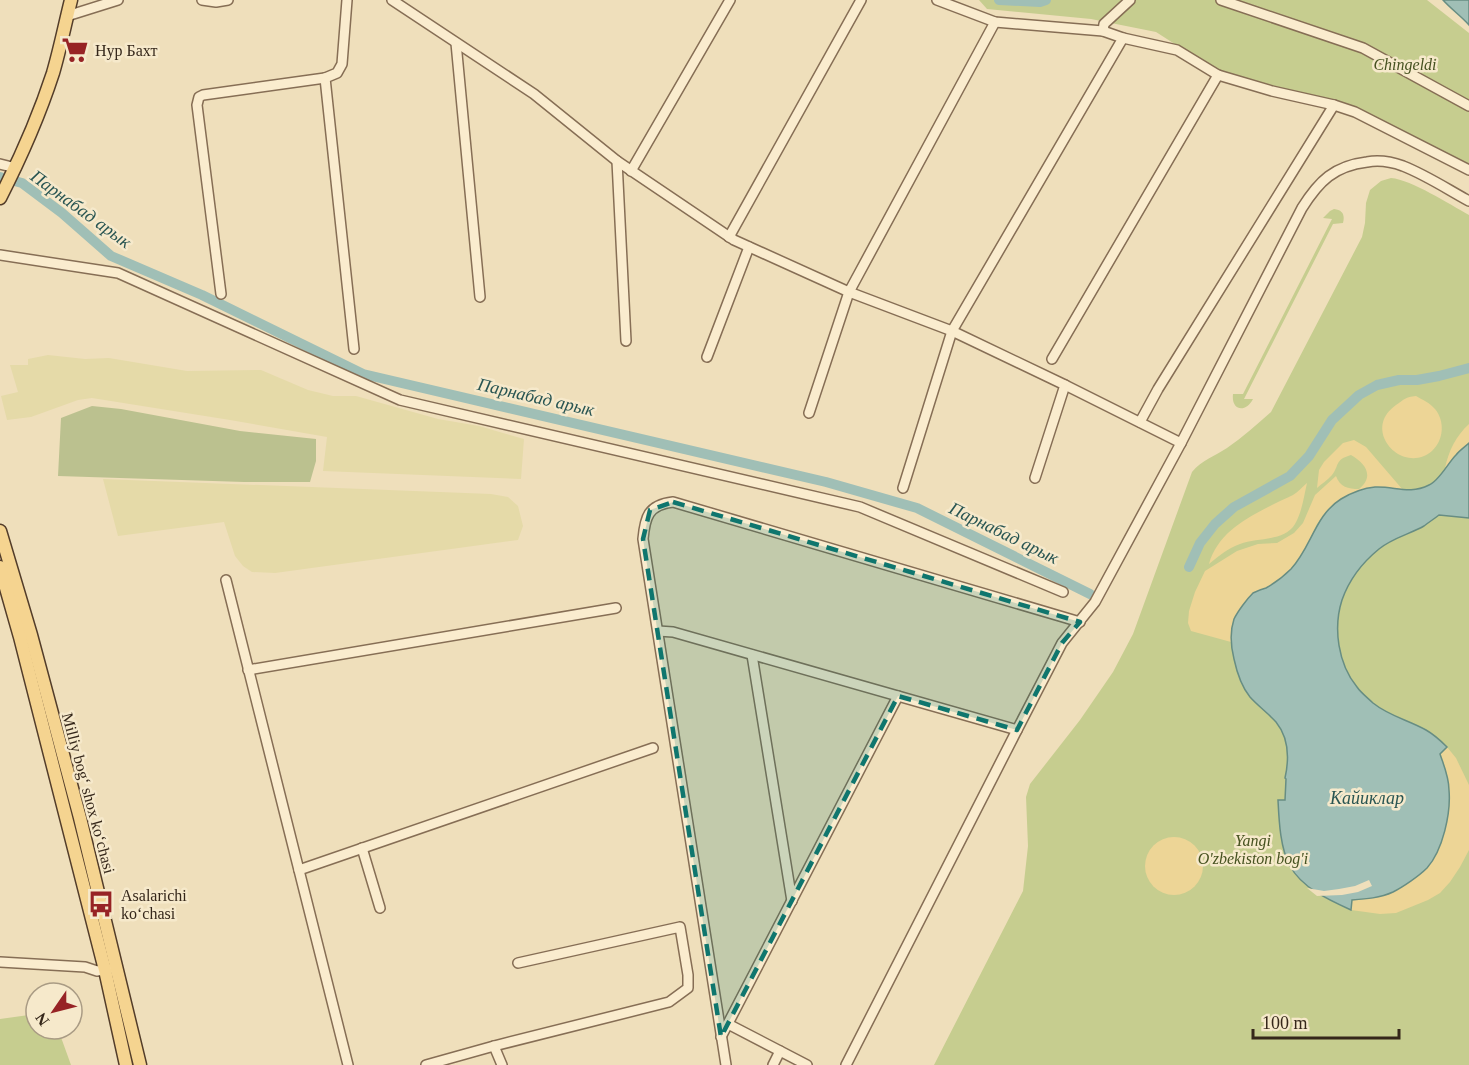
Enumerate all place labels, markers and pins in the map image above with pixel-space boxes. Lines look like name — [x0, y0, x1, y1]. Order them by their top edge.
supermarket icon: Нур Бахт — [60, 35, 90, 65]
place label: Нур Бахт — [95, 42, 157, 60]
place label: Asalarichi koʻchasi — [121, 887, 187, 922]
bus stop icon: Asalarichi koʻchasi — [86, 889, 116, 919]

